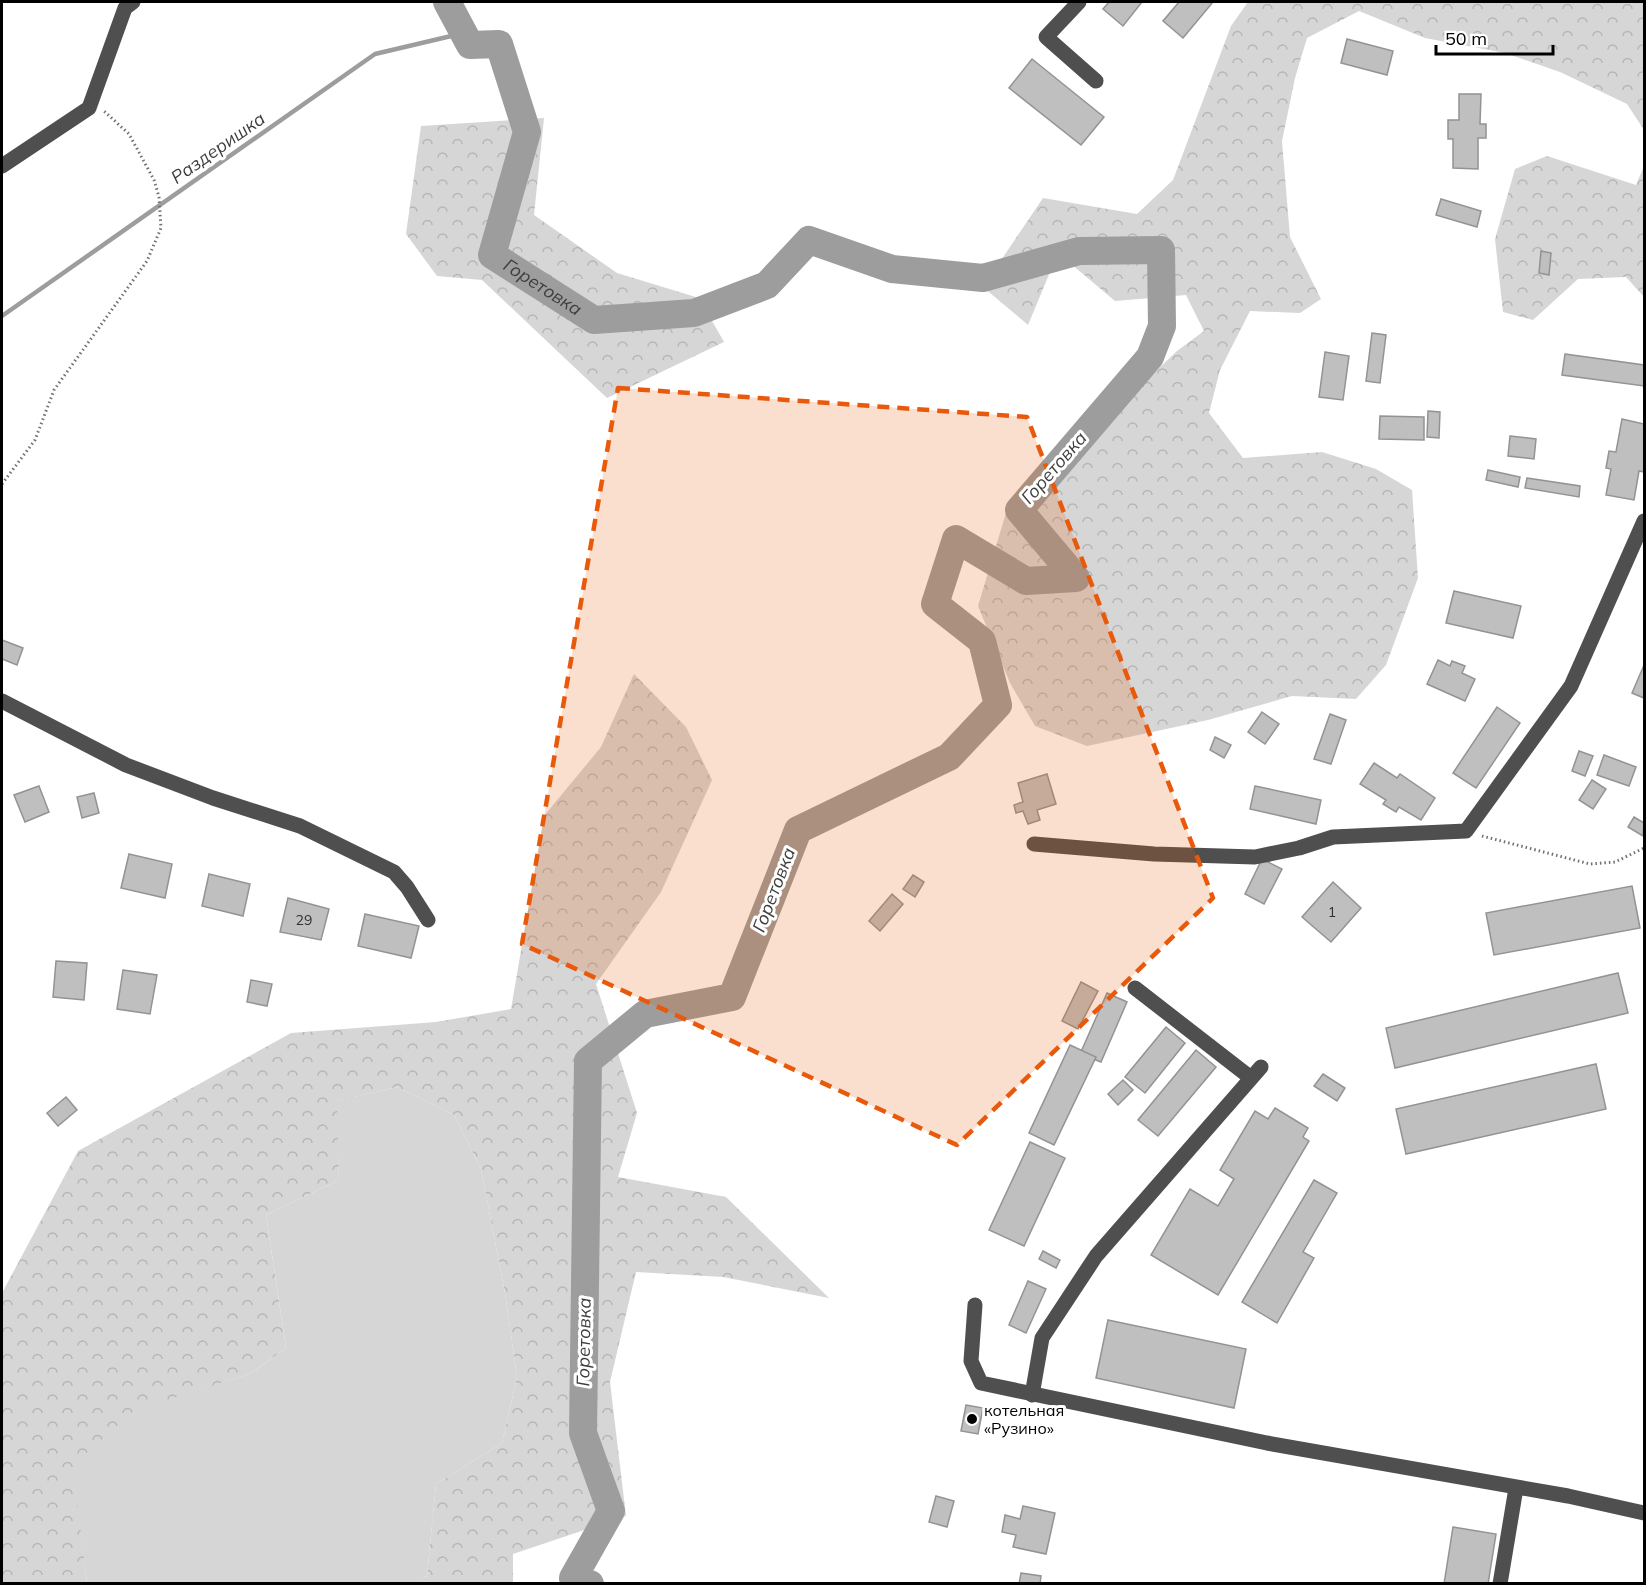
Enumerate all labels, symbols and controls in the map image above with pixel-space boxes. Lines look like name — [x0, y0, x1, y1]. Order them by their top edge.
scale bar — [1436, 18, 1553, 56]
text: 50 m — [1445, 27, 1487, 50]
water label: Раздеришка — [166, 107, 269, 188]
water label: Горетовка — [499, 253, 586, 320]
water label: Горетовка — [1016, 427, 1091, 509]
water label: Горетовка — [747, 844, 800, 935]
house number: 1 — [1328, 903, 1336, 921]
house number: 29 — [296, 911, 312, 929]
water label: Горетовка — [571, 1297, 596, 1386]
place label: котельная «Рузино» — [984, 1400, 1064, 1438]
marker: котельная «Рузино» — [965, 1412, 979, 1426]

